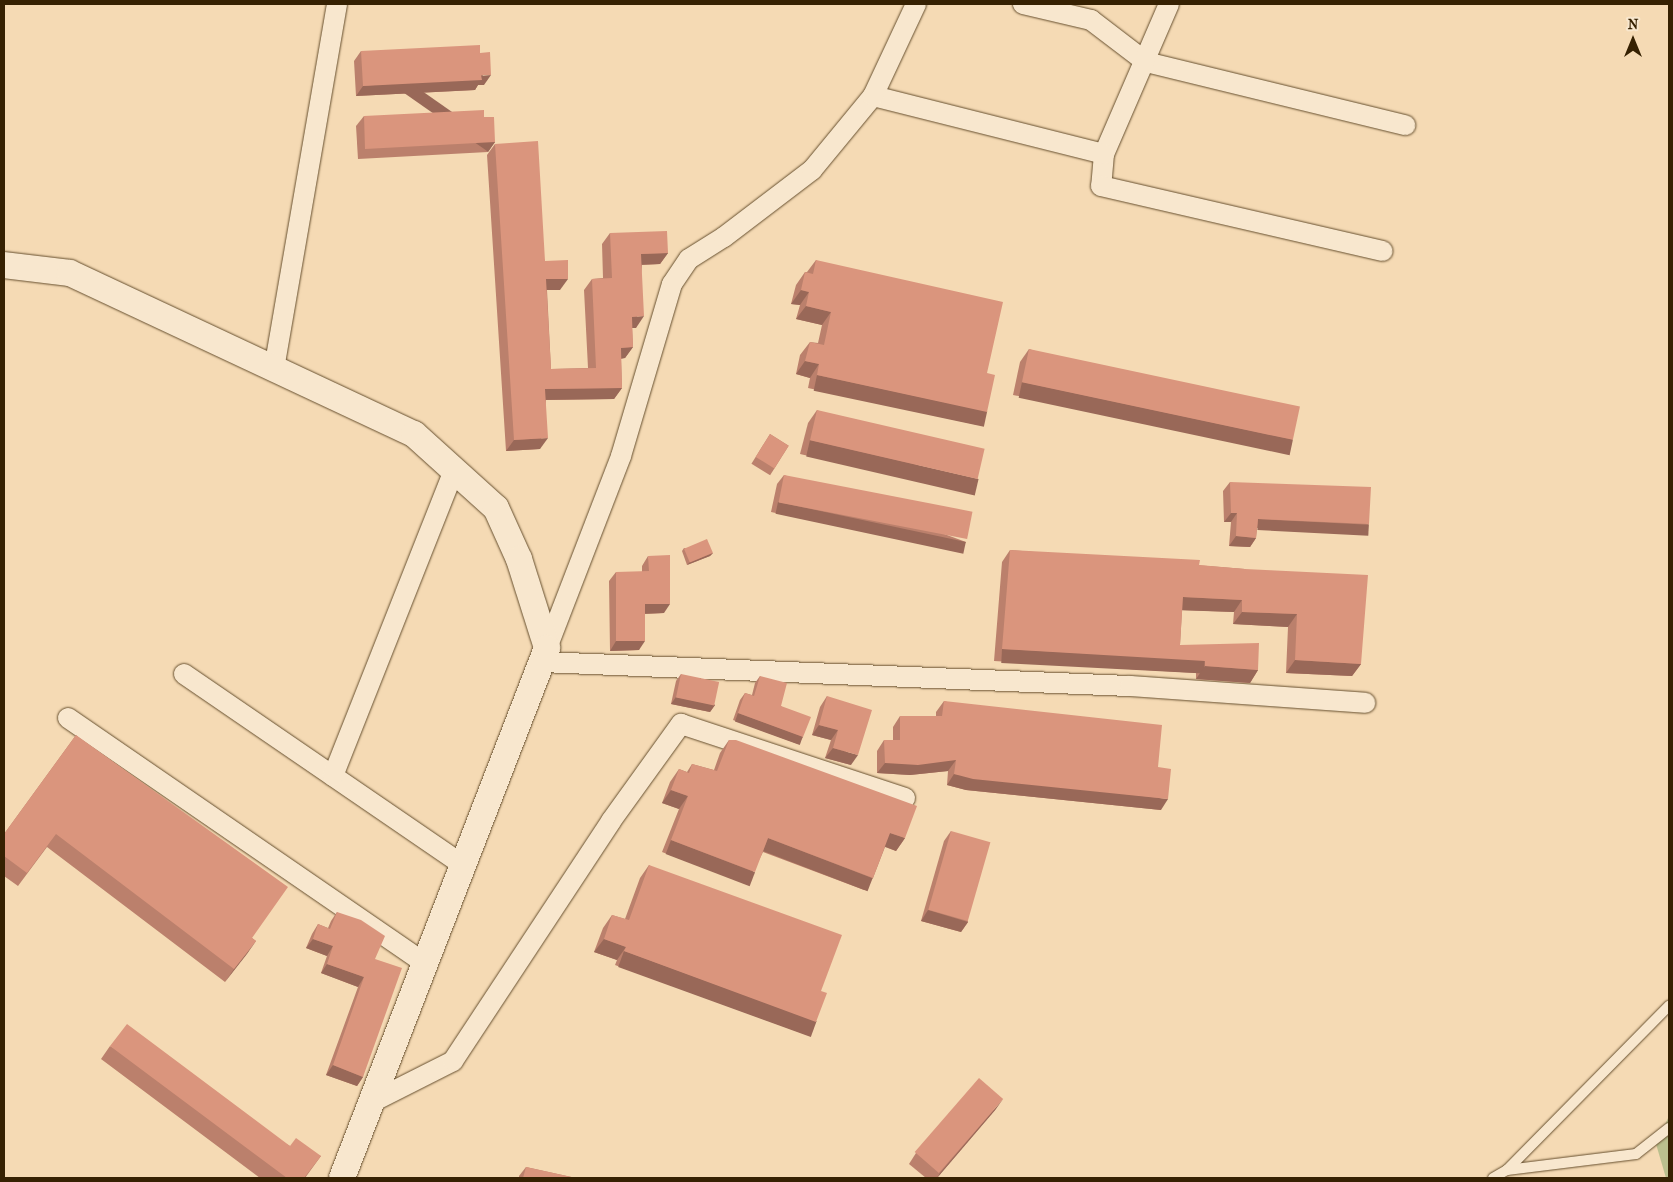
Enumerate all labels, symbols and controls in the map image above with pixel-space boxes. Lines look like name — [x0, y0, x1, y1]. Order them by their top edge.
north arrow — [1608, 15, 1658, 65]
text: N — [1628, 16, 1638, 33]

